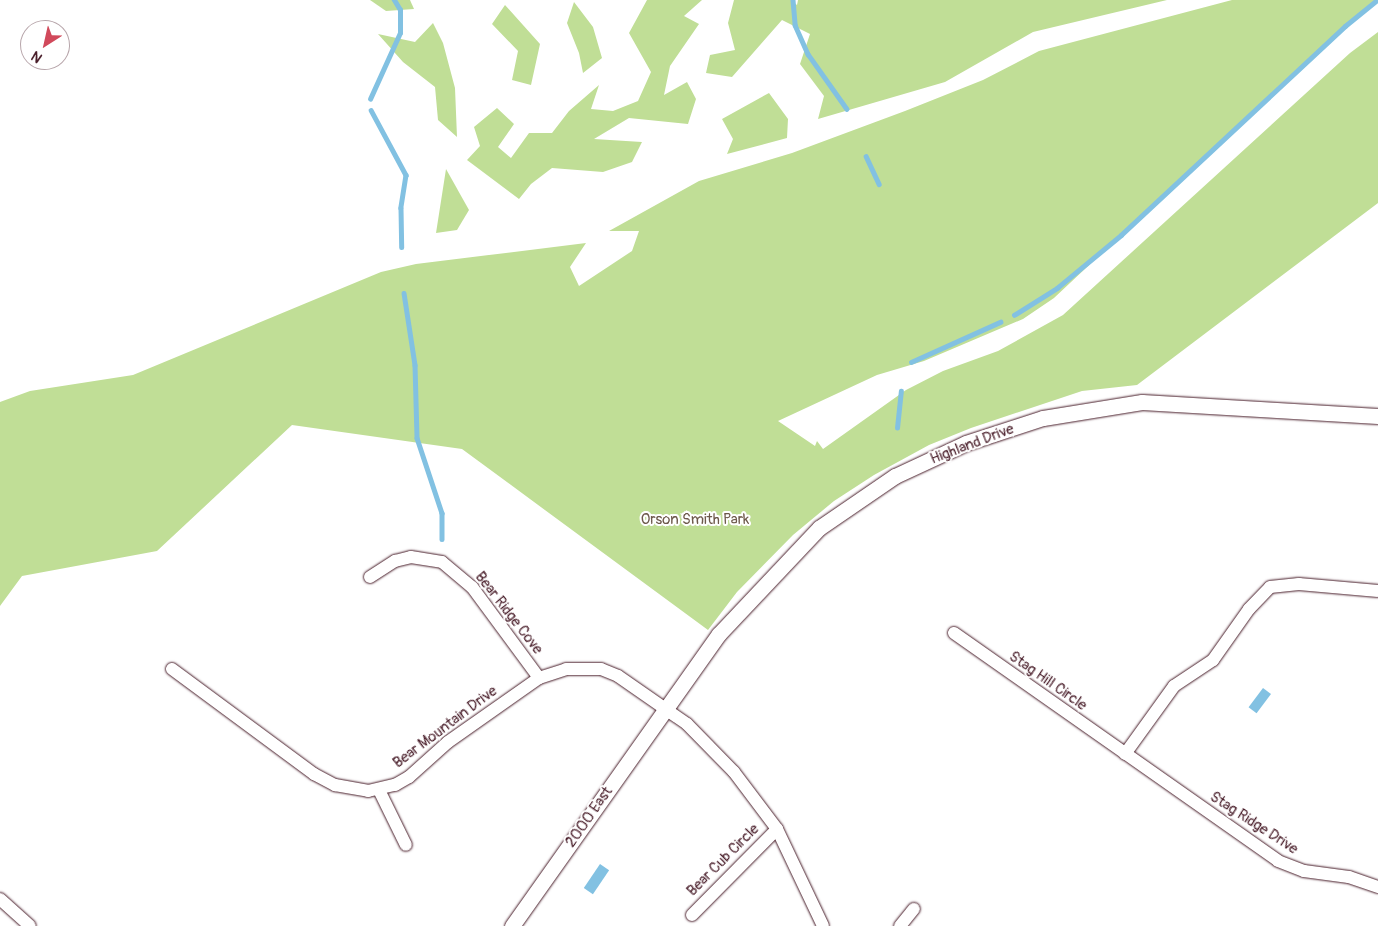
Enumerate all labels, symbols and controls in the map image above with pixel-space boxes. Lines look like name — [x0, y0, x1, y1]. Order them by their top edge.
north arrow — [20, 20, 70, 70]
text: N — [28, 47, 45, 67]
street label: Highland Drive — [928, 420, 1016, 468]
park label: Orson Smith Park — [641, 511, 749, 529]
street label: Bear Ridge Cove — [471, 568, 547, 658]
street label: Stag Hill Circle — [1006, 648, 1090, 714]
street label: Bear Mountain Drive — [389, 682, 501, 772]
street label: 2000 East — [562, 783, 616, 851]
street label: Stag Ridge Drive — [1207, 788, 1301, 858]
street label: Bear Cub Circle — [683, 820, 763, 900]

